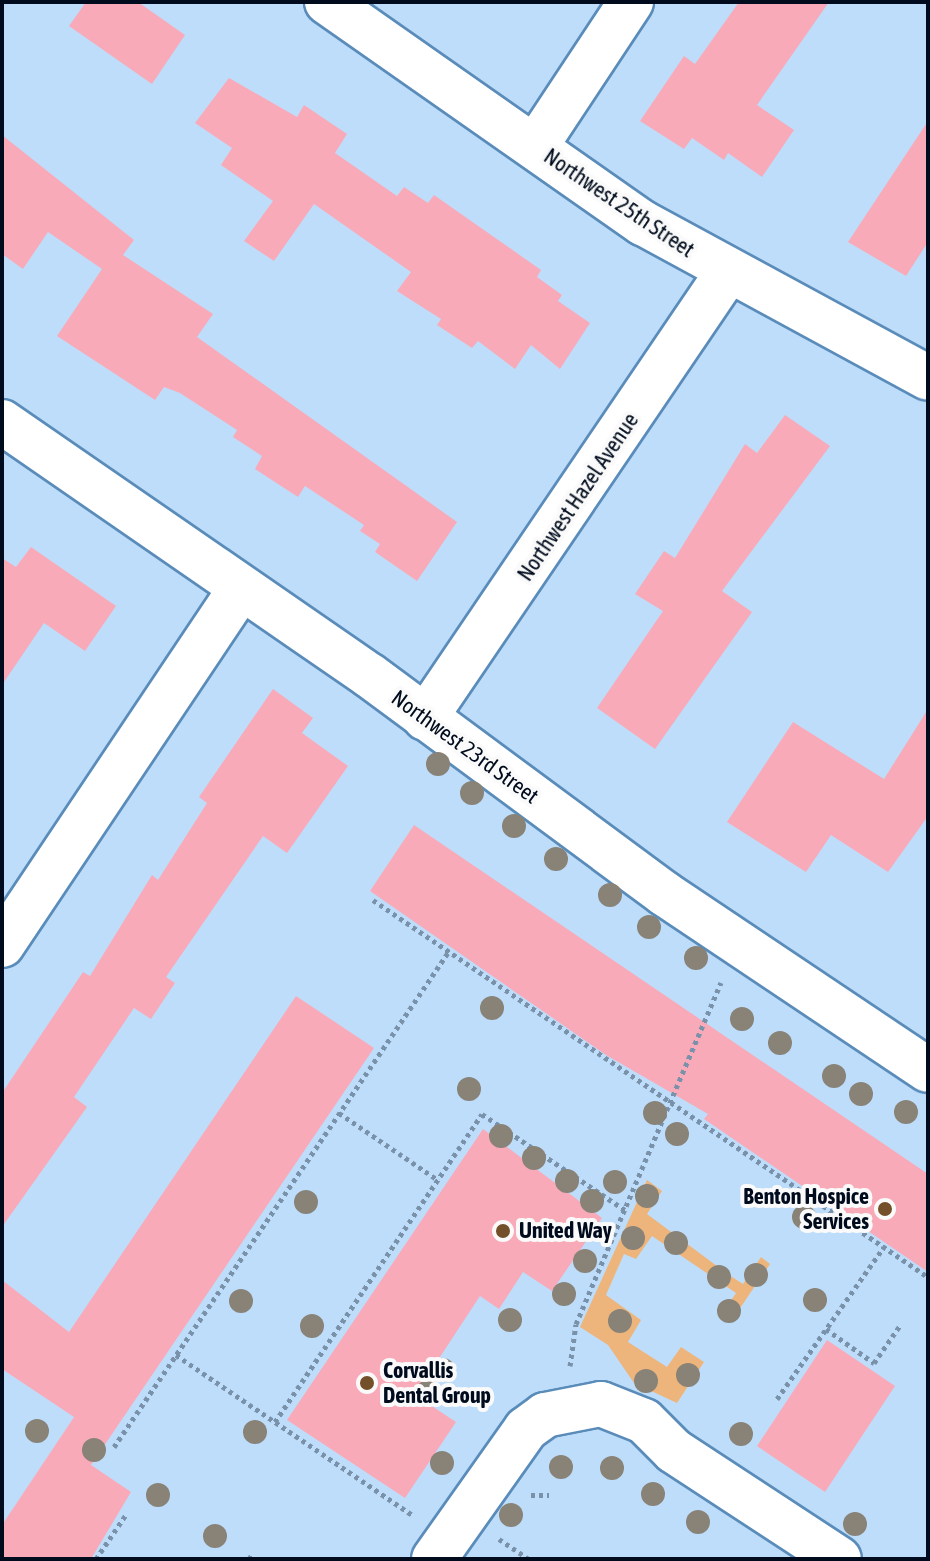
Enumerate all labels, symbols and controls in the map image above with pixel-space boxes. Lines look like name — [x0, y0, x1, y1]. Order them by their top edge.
street label: Northwest 25th Street — [539, 143, 699, 263]
street label: Northwest Hazel Avenue — [512, 408, 644, 586]
street label: Northwest 23rd Street — [386, 685, 544, 809]
place label: Benton Hospice Services — [743, 1183, 869, 1234]
marker: Benton Hospice Services — [876, 1200, 894, 1218]
place label: United Way — [519, 1218, 612, 1244]
marker: United Way — [494, 1222, 512, 1240]
place label: Corvallis Dental Group — [383, 1357, 491, 1408]
marker: Corvallis Dental Group — [358, 1374, 376, 1392]

